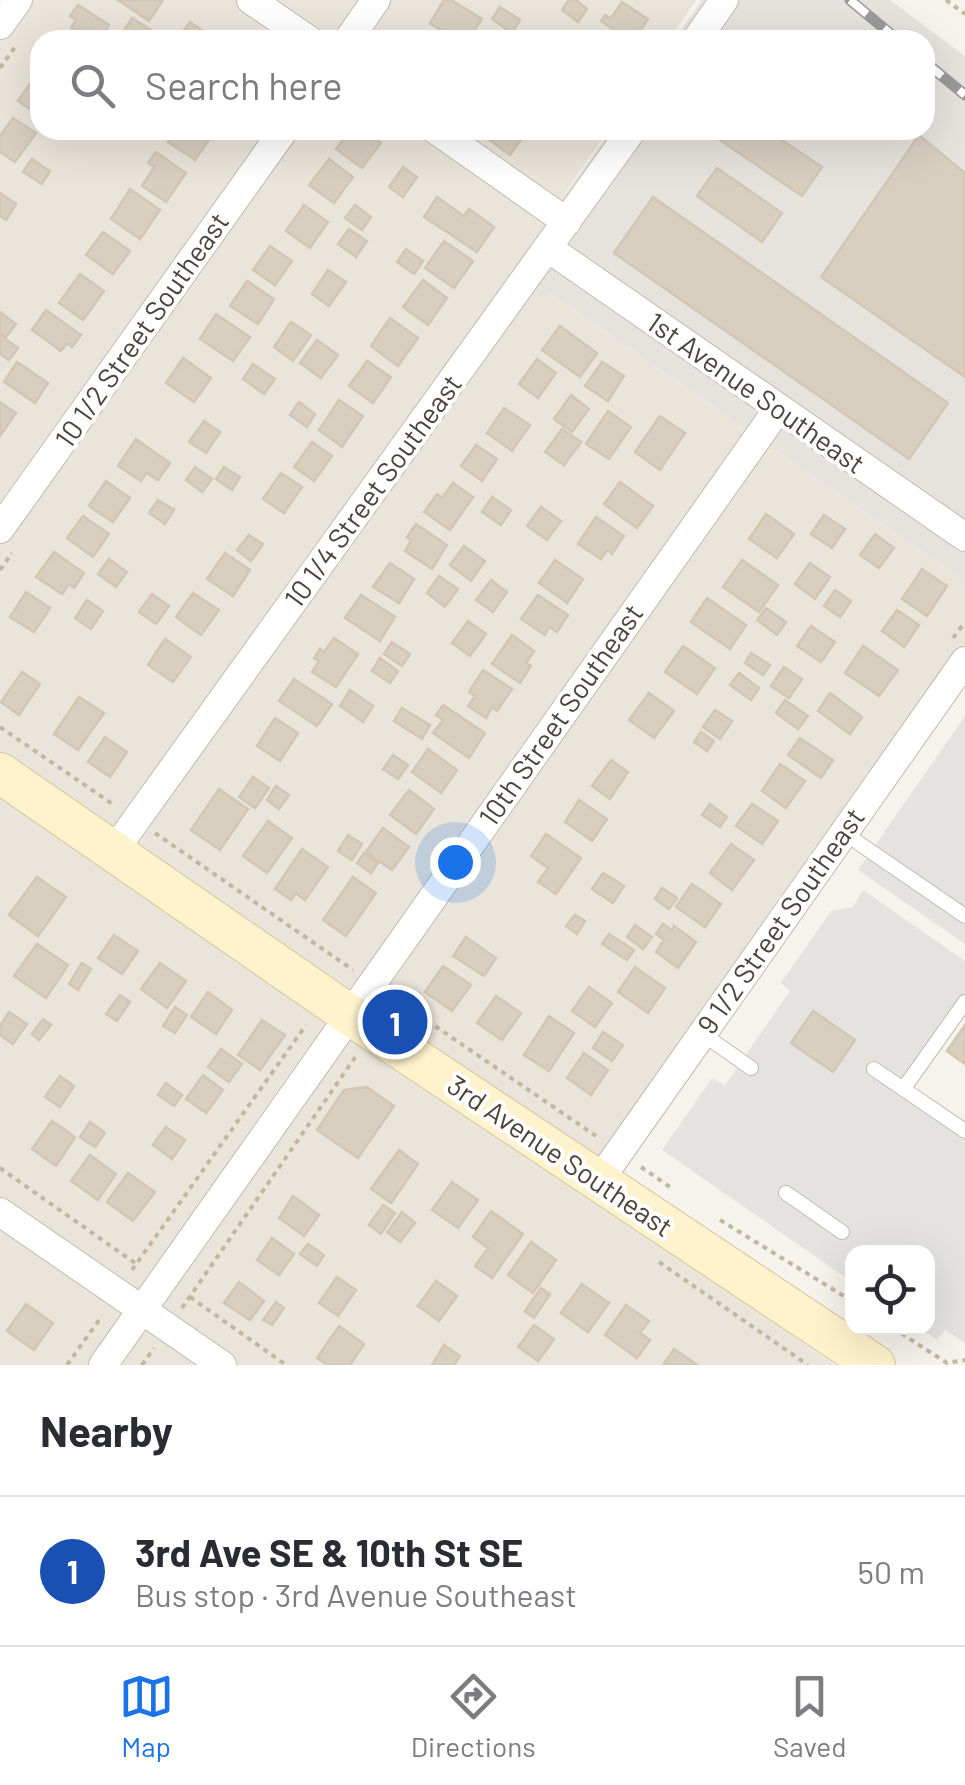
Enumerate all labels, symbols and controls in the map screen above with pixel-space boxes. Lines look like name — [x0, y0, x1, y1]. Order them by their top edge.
search box — [30, 30, 935, 140]
icon: search — [65, 58, 120, 113]
text: Search here — [145, 62, 343, 108]
street label: 10 1/2 Street Southeast — [47, 205, 235, 454]
street label: 1st Avenue Southeast — [641, 304, 872, 480]
street label: 10 1/4 Street Southeast — [276, 367, 468, 614]
street label: 10th Street Southeast — [471, 597, 650, 832]
street label: 9 1/2 Street Southeast — [689, 801, 871, 1040]
your location — [430, 837, 481, 888]
pin: 1 — [362, 984, 428, 1060]
street label: 3rd Avenue Southeast — [441, 1067, 680, 1243]
map controls — [845, 1245, 935, 1335]
button: locate — [845, 1245, 935, 1335]
text: Nearby — [40, 1405, 173, 1455]
text: 3rd Ave SE & 10th St SE — [135, 1529, 523, 1575]
text: 1 — [67, 1552, 78, 1590]
text: 50 m — [858, 1552, 925, 1590]
text: Bus stop · 3rd Avenue Southeast — [135, 1575, 577, 1613]
tab: Map — [119, 1669, 174, 1763]
tab: Directions — [411, 1669, 536, 1763]
tab: Saved — [773, 1669, 846, 1763]

